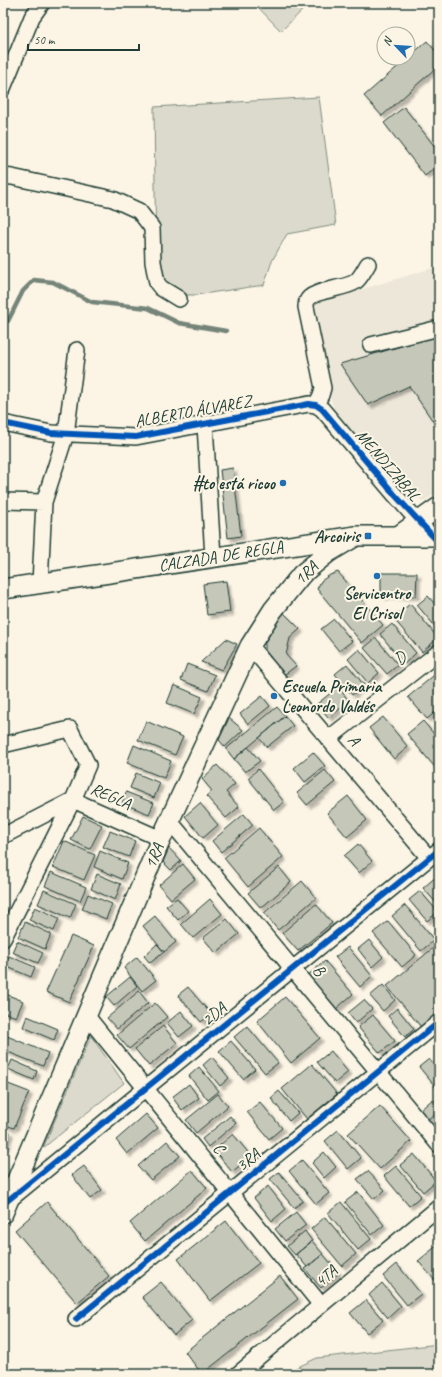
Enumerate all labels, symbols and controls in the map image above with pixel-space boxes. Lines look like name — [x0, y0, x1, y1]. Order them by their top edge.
scale bar — [28, 26, 139, 52]
north arrow — [376, 26, 416, 66]
text: 50 m — [34, 32, 56, 48]
text: N — [379, 34, 396, 48]
street label: ALBERTO ÁLVAREZ — [133, 389, 256, 432]
street label: MENDIZABAL — [351, 425, 425, 506]
place label: #to está ricoo — [193, 473, 277, 494]
marker: #to está ricoo — [278, 478, 288, 488]
place label: Arcoiris — [314, 526, 362, 547]
marker: Arcoiris — [363, 531, 373, 541]
street label: CALZADA DE REGLA — [157, 536, 285, 576]
street label: 1RA — [290, 556, 323, 589]
marker: Servicentro El Crisol — [372, 571, 382, 581]
place label: Servicentro El Crisol — [344, 583, 412, 624]
street label: D — [390, 645, 412, 669]
place label: Escuela Primaria Leonordo Valdés — [282, 676, 383, 717]
marker: Escuela Primaria Leonordo Valdés — [269, 691, 279, 701]
street label: A — [343, 730, 366, 751]
street label: REGLA — [88, 778, 135, 814]
street label: 1RA — [139, 839, 169, 872]
street label: B — [308, 960, 331, 981]
street label: 2DA — [197, 997, 232, 1030]
street label: C — [208, 1138, 231, 1159]
street label: 3RA — [232, 1143, 265, 1176]
street label: 4TA — [310, 1260, 343, 1291]

